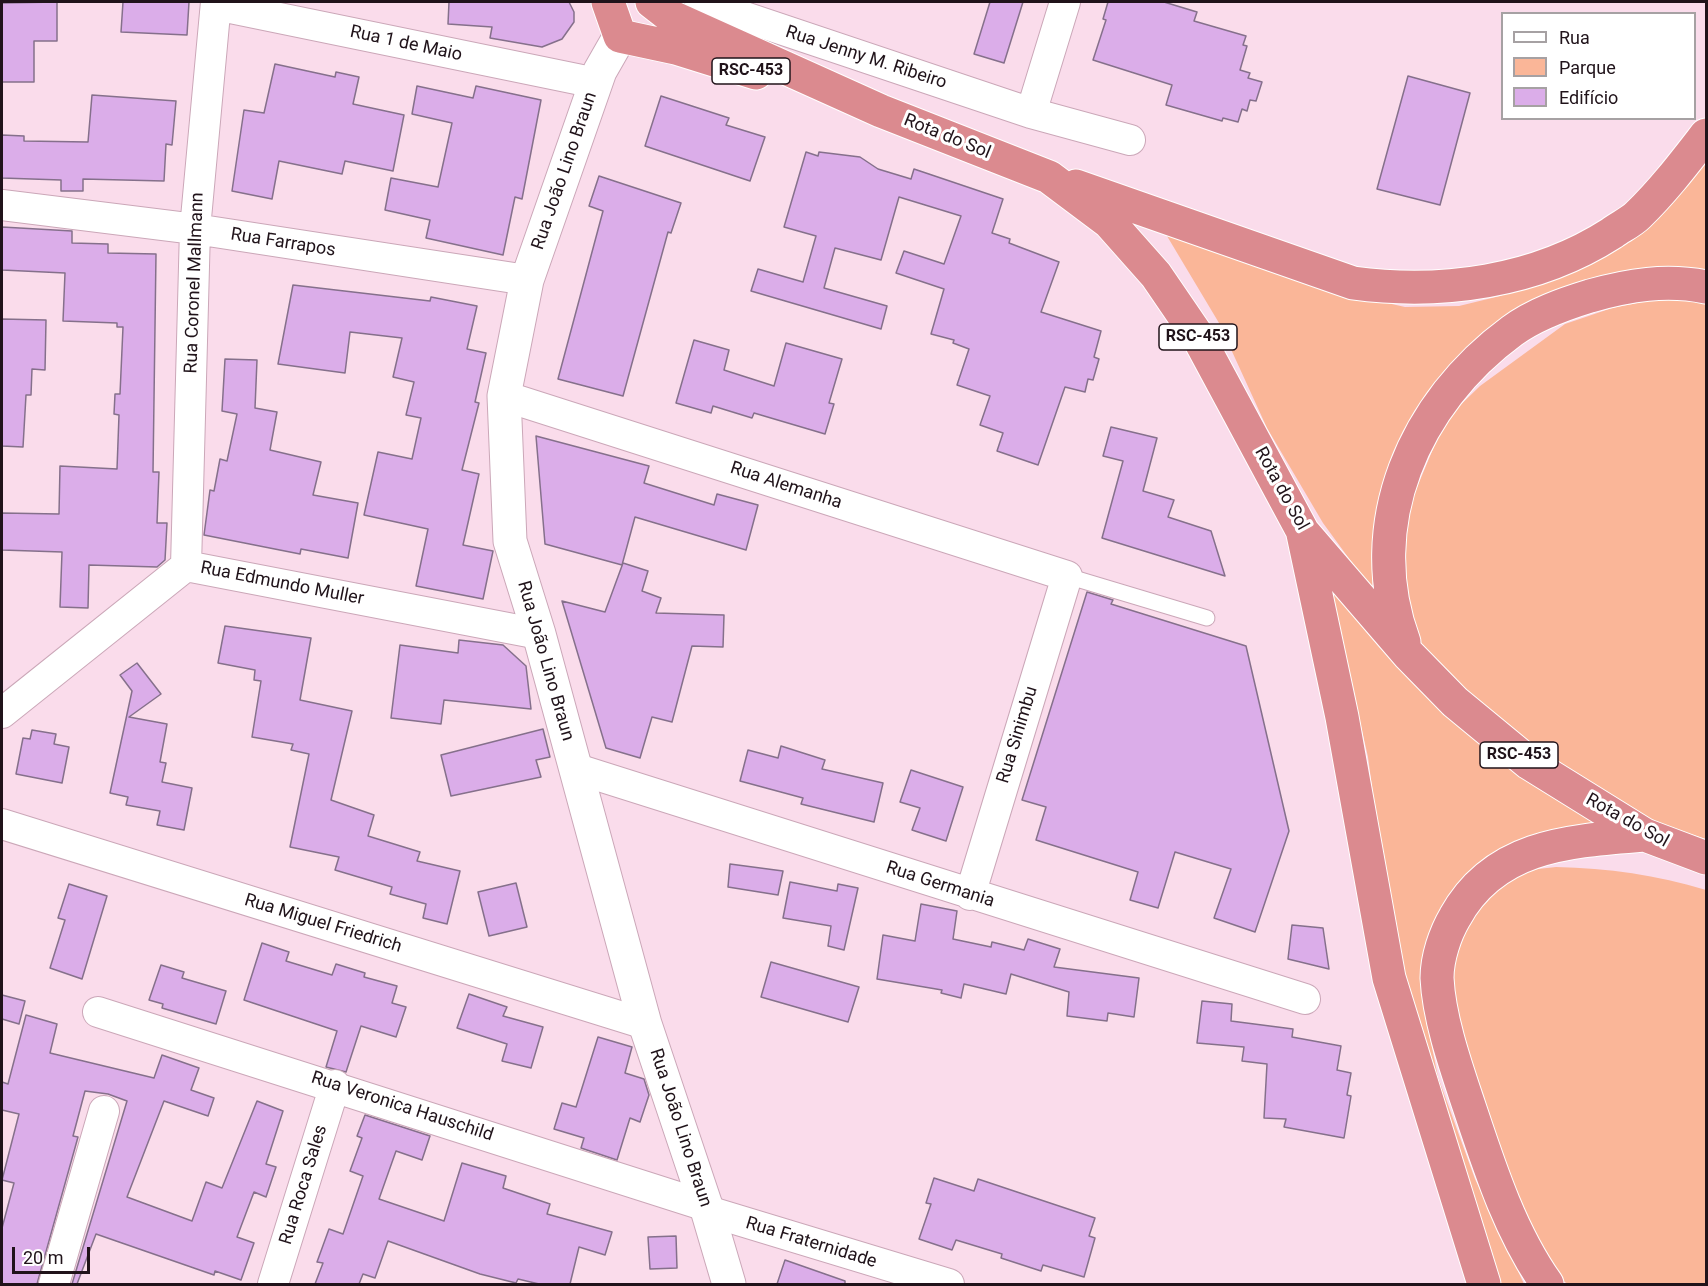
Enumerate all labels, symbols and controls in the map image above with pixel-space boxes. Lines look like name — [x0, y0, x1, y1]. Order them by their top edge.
legend — [1501, 12, 1696, 120]
street label: Rua 1 de Maio — [348, 22, 464, 66]
street label: Rua Jenny M. Ribeiro — [783, 22, 949, 94]
text: Rua — [1559, 27, 1590, 48]
text: Parque — [1559, 57, 1616, 78]
road number: RSC-453 — [712, 58, 790, 84]
text: Edifício — [1559, 87, 1618, 108]
street label: Rua João Lino Braun — [528, 89, 602, 253]
street label: Rota do Sol — [900, 110, 994, 164]
street label: Rua Coronel Mallmann — [181, 192, 209, 374]
street label: Rua Farrapos — [229, 224, 337, 262]
road number: RSC-453 — [1159, 324, 1237, 350]
street label: Rota do Sol — [1249, 444, 1313, 534]
street label: Rua Alemanha — [727, 458, 845, 514]
street label: Rua Edmundo Muller — [198, 558, 366, 610]
street label: Rua João Lino Braun — [512, 579, 578, 743]
street label: Rua Sinimbu — [993, 684, 1043, 786]
road number: RSC-453 — [1480, 742, 1558, 768]
street label: Rota do Sol — [1582, 789, 1672, 853]
street label: Rua Germania — [883, 857, 997, 913]
street label: Rua Miguel Friedrich — [242, 890, 404, 958]
street label: Rua João Lino Braun — [644, 1046, 716, 1210]
street label: Rua Veronica Hauschild — [308, 1067, 496, 1147]
street label: Rua Roca Sales — [276, 1123, 332, 1247]
street label: Rua Fraternidade — [743, 1213, 879, 1273]
scale bar — [15, 1235, 93, 1273]
text: 20 m — [23, 1247, 63, 1268]

